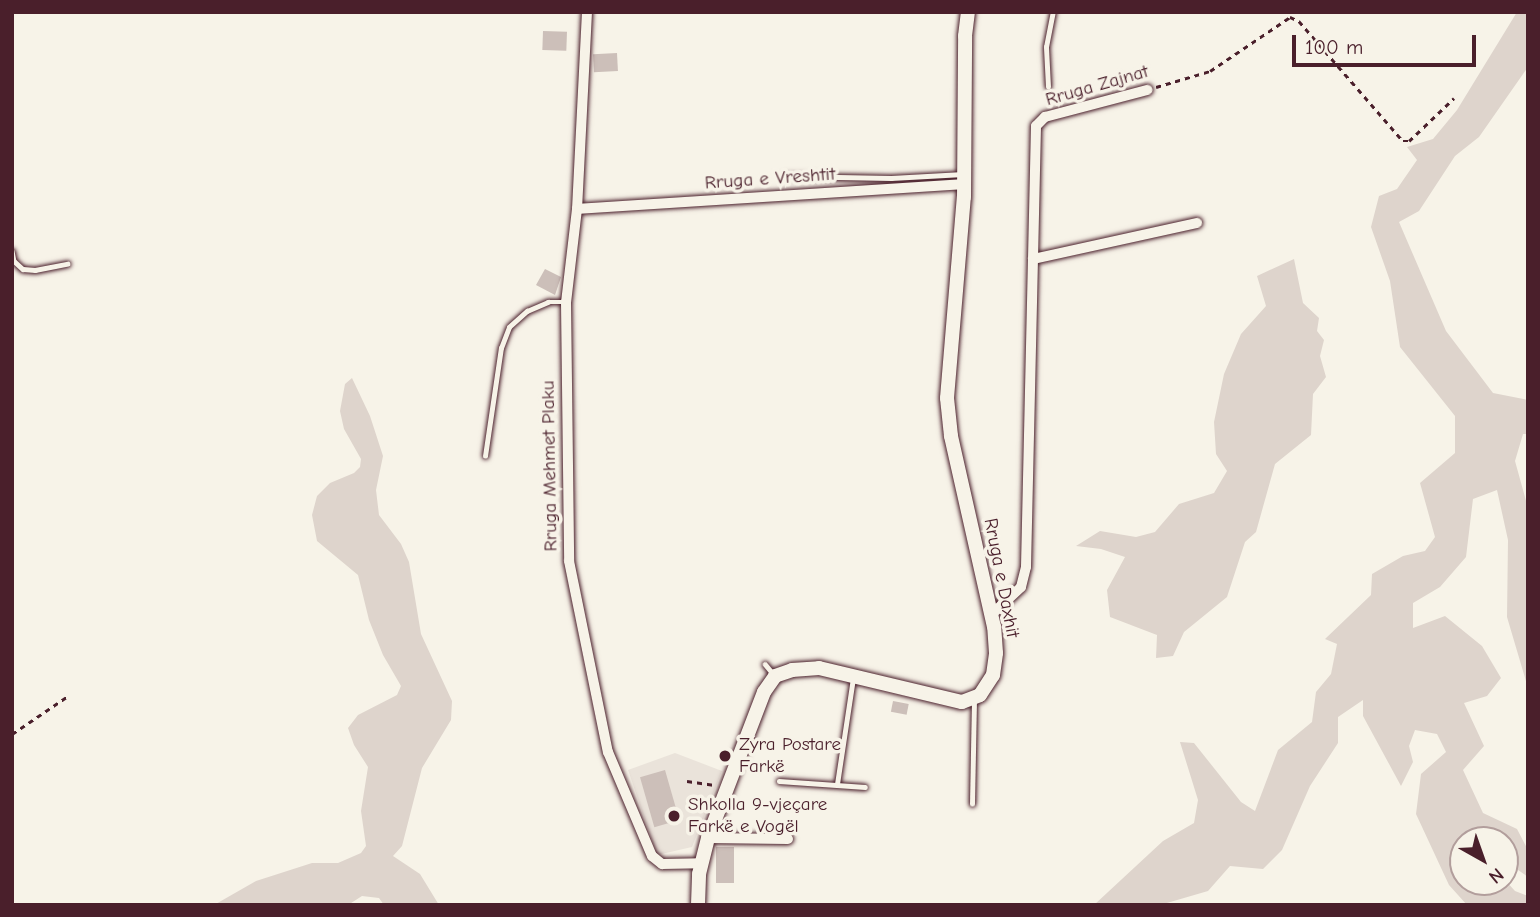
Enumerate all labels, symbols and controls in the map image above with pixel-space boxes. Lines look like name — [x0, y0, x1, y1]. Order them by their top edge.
scale bar — [1295, 21, 1479, 65]
text: 100 m — [1305, 35, 1363, 59]
street label: Rruga Zajnat — [1043, 60, 1151, 112]
street label: Rruga e Vreshtit — [704, 163, 836, 195]
street label: Rruga Mehmet Plaku — [537, 380, 563, 552]
street label: Rruga e Daxhit — [978, 516, 1024, 640]
place label: Zyra Postare Farkë — [739, 734, 841, 778]
marker: Zyra Postare Farkë — [717, 748, 733, 764]
place label: Shkolla 9-vjeçare Farkë e Vogël — [688, 794, 827, 838]
marker: Shkolla 9-vjeçare Farkë e Vogël — [666, 808, 682, 824]
north arrow — [1449, 826, 1519, 896]
text: N — [1484, 863, 1508, 888]

